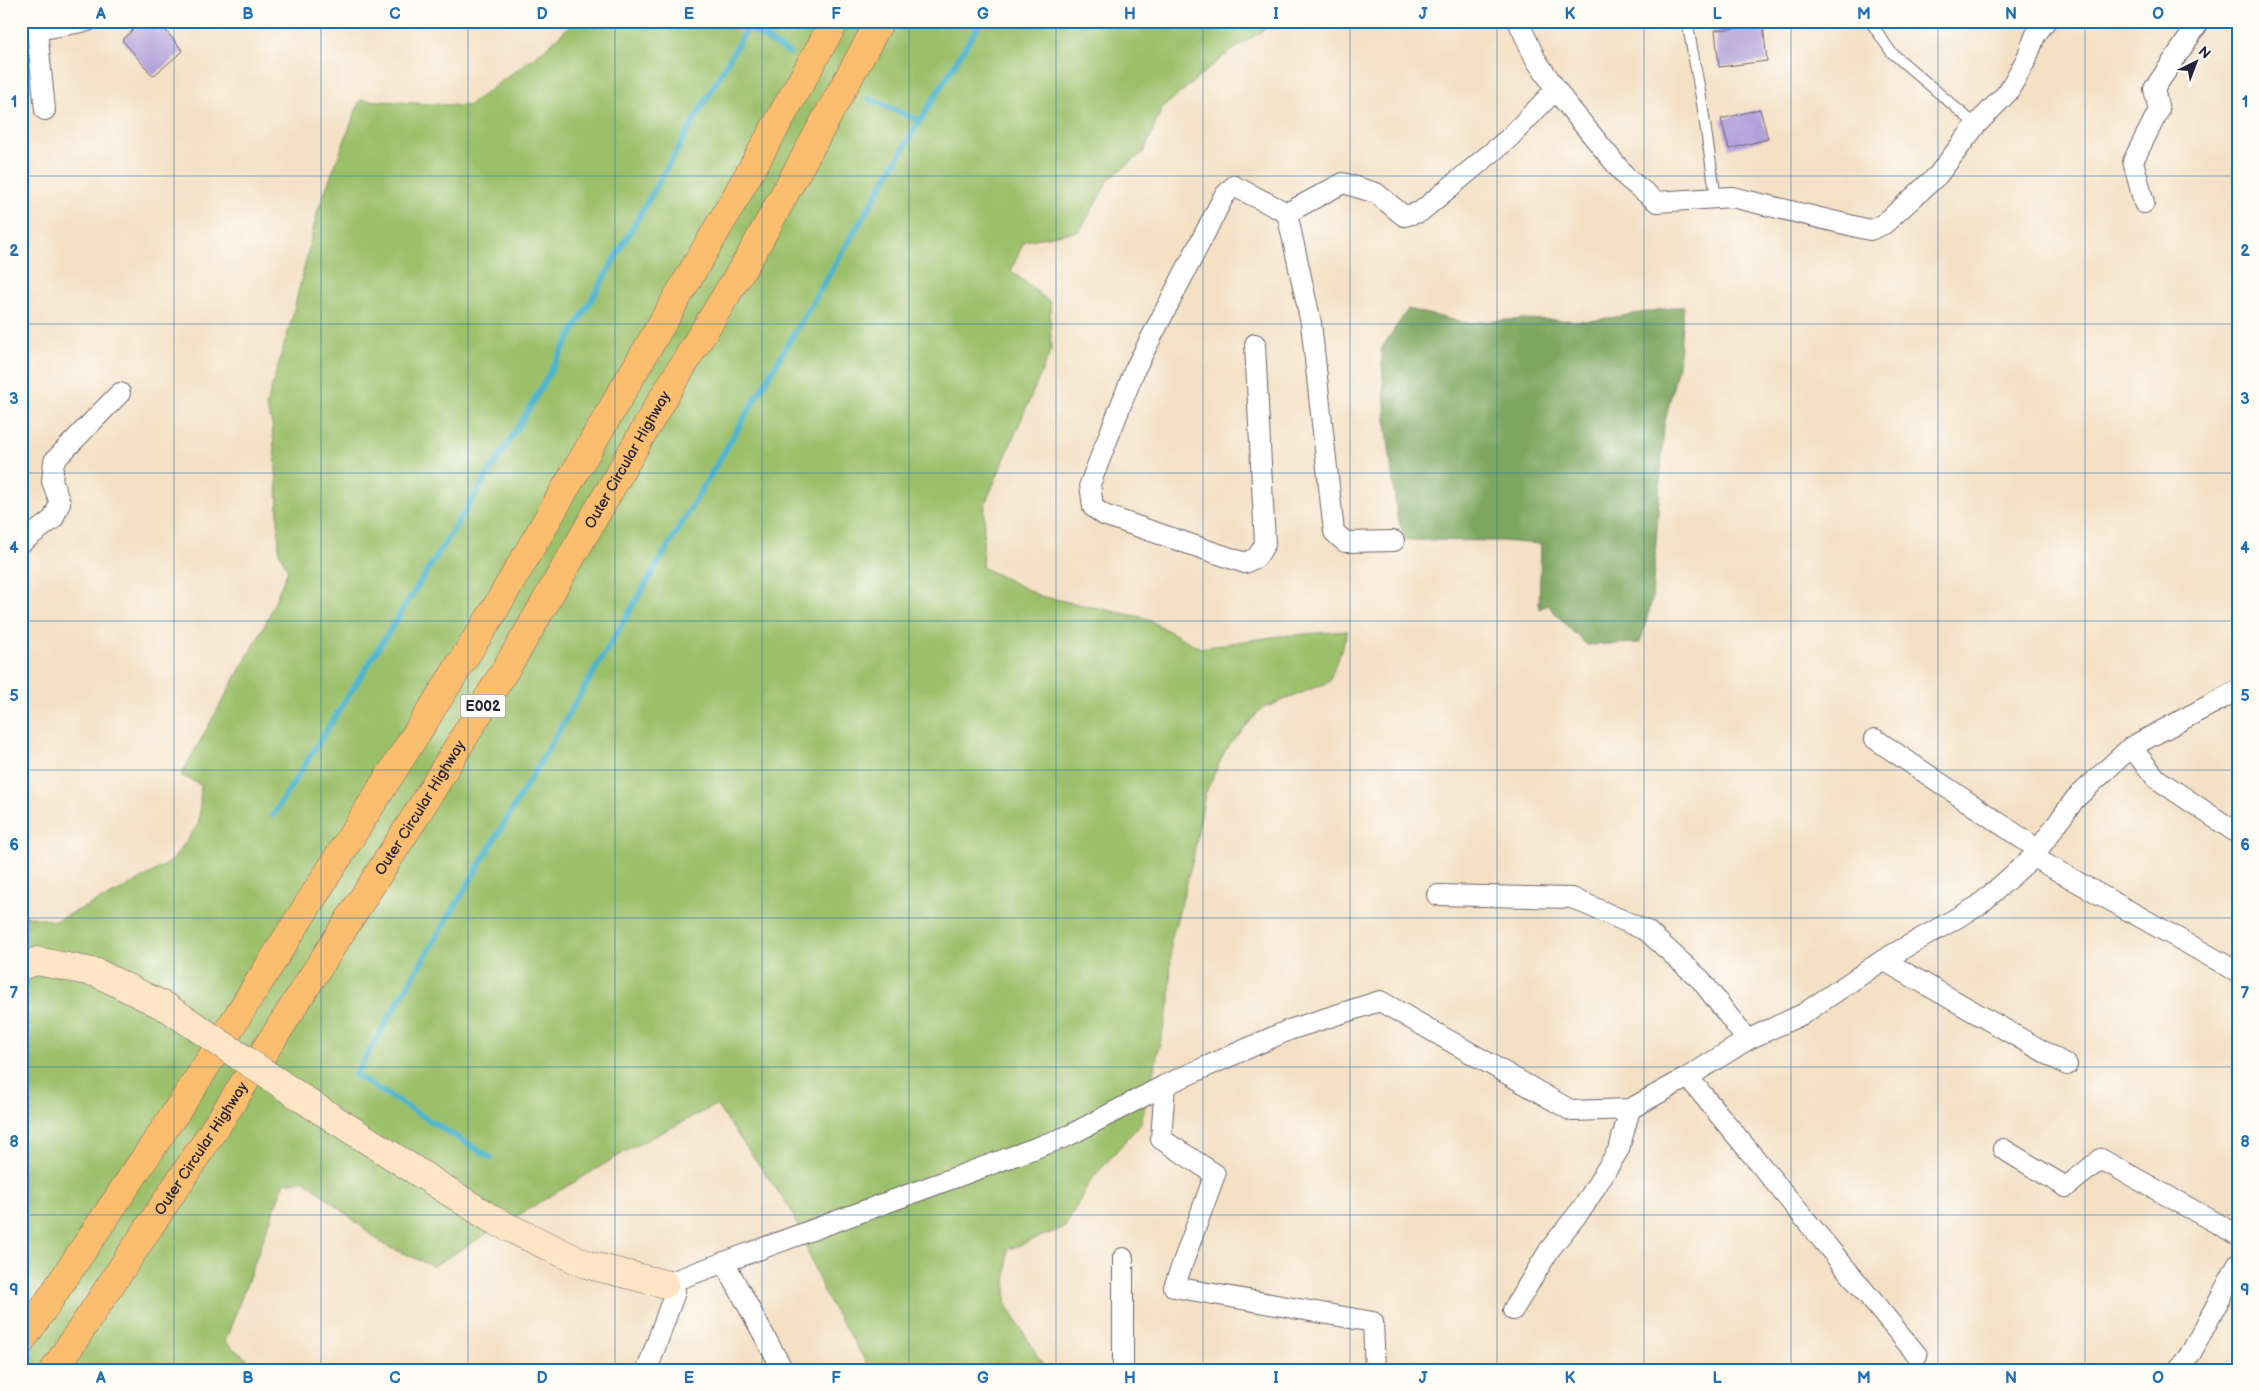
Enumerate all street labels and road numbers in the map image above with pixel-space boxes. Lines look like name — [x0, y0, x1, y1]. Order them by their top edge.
street label: Outer Circular Highway — [581, 388, 675, 532]
road number: E002 — [460, 694, 506, 718]
street label: Outer Circular Highway — [371, 737, 470, 879]
street label: Outer Circular Highway — [151, 1078, 252, 1219]

